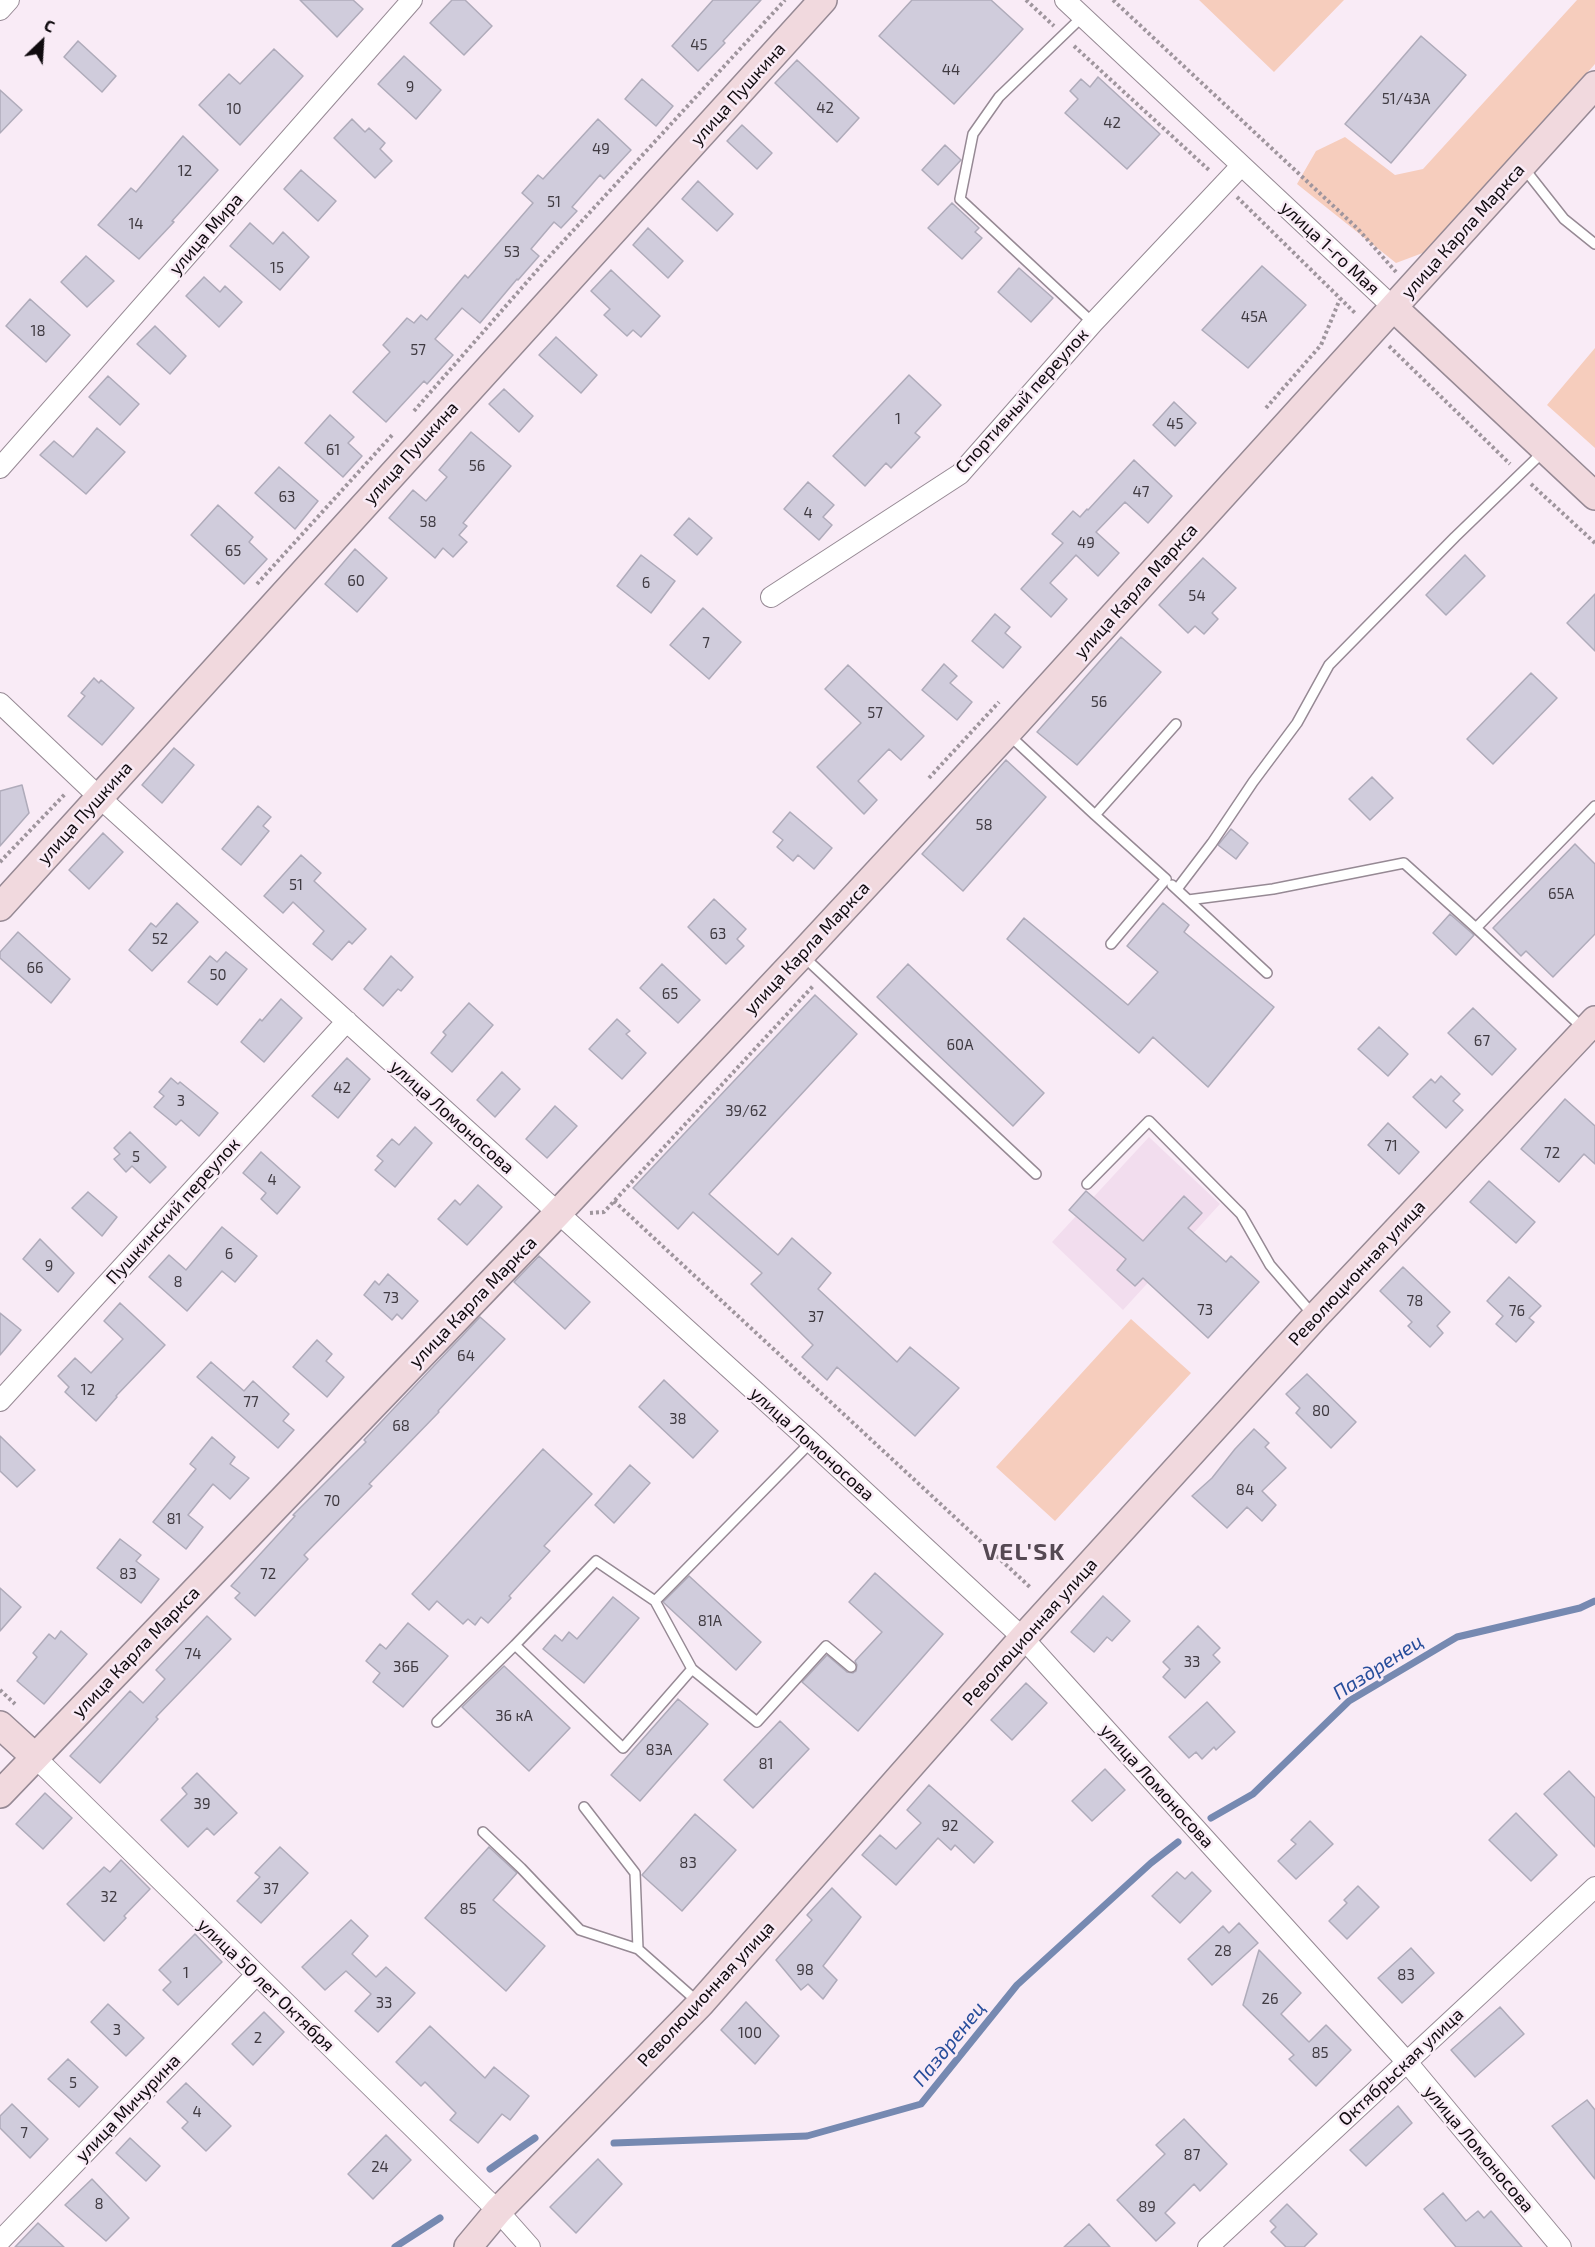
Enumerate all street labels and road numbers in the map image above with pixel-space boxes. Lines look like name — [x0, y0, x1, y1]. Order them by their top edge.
street label: улица Пушкина — [686, 38, 790, 150]
street label: улица Карла Маркса — [1397, 159, 1529, 303]
street label: улица Мира — [165, 189, 247, 279]
street label: улица 1-го Мая — [1276, 197, 1384, 299]
street label: Спортивный переулок — [951, 324, 1093, 478]
street label: улица Пушкина — [359, 397, 463, 509]
street label: улица Карла Маркса — [1070, 519, 1202, 663]
street label: улица Пушкина — [33, 757, 137, 869]
street label: улица Карла Маркса — [740, 877, 874, 1019]
street label: улица Ломоносова — [385, 1056, 519, 1178]
street label: Пушкинский переулок — [102, 1133, 244, 1289]
street label: Революционная улица — [1284, 1196, 1430, 1350]
street label: улица Карла Маркса — [405, 1232, 541, 1372]
street label: улица Ломоносова — [745, 1383, 879, 1505]
street label: Революционная улица — [958, 1554, 1102, 1710]
street label: улица Карла Маркса — [68, 1582, 204, 1722]
street label: улица Ломоносова — [1096, 1719, 1218, 1853]
street label: улица 50 лет Октября — [193, 1914, 339, 2056]
street label: Революционная улица — [633, 1917, 779, 2071]
street label: Октябрьская улица — [1334, 2004, 1468, 2130]
street label: улица Мичурина — [71, 2050, 185, 2166]
street label: улица Ломоносова — [1419, 2081, 1539, 2217]

